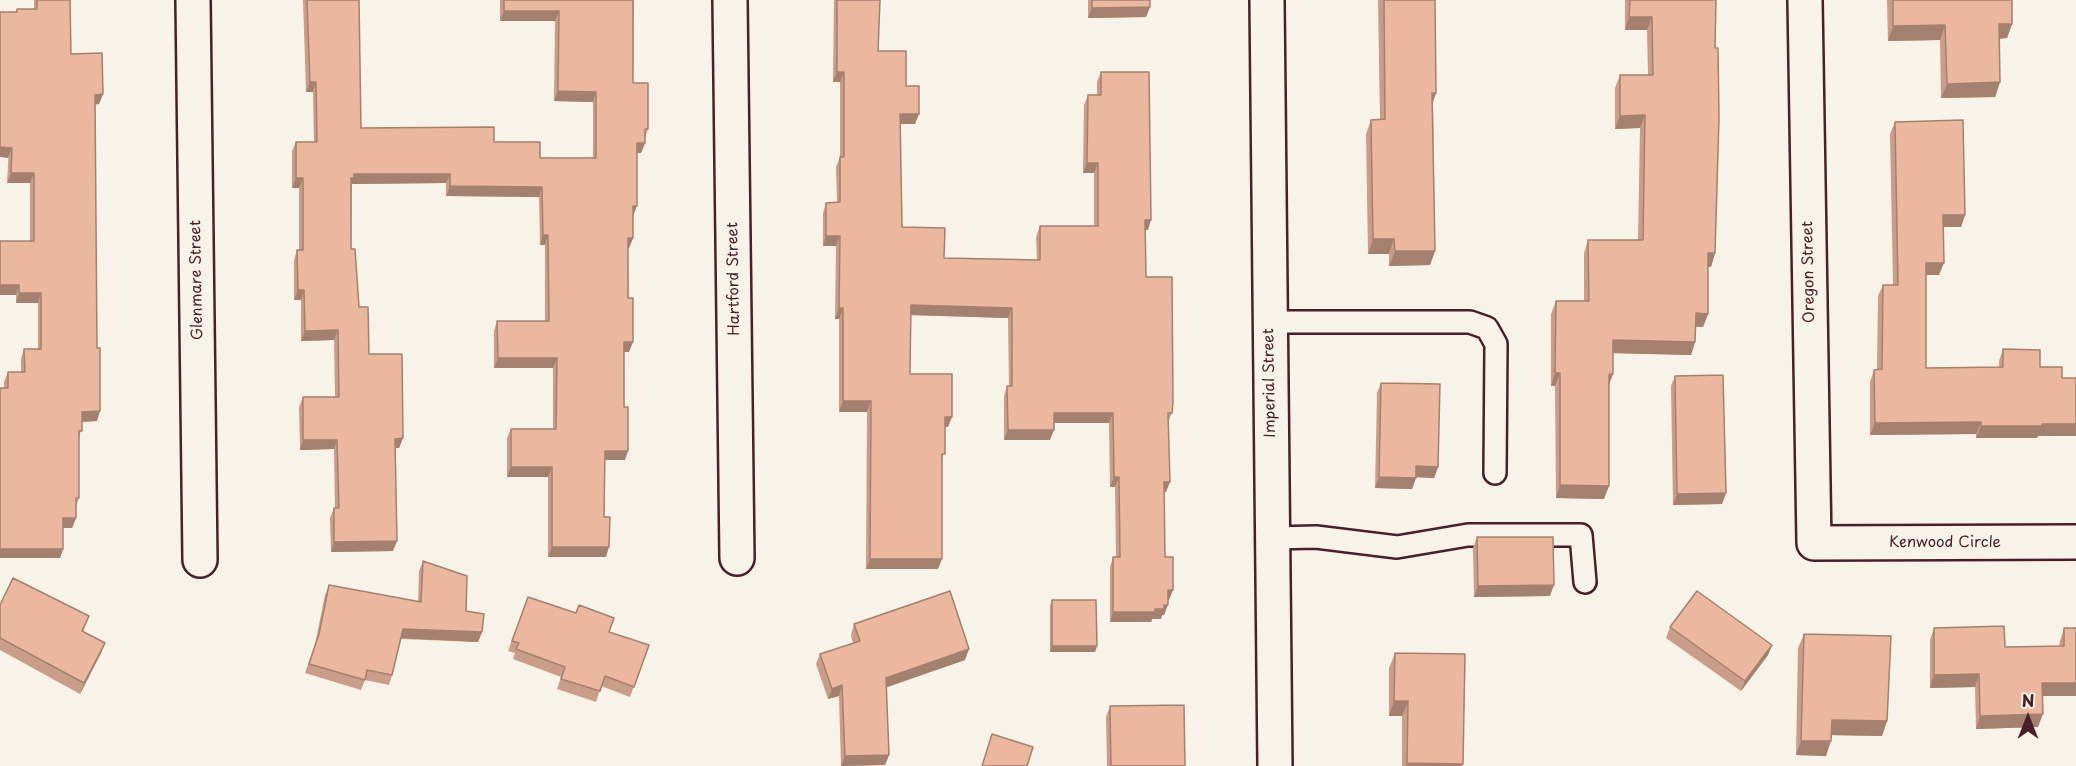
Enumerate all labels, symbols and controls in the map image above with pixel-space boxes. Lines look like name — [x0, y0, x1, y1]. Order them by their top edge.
street label: Glenmare Street — [187, 220, 207, 340]
street label: Oregon Street — [1799, 221, 1819, 323]
street label: Hartford Street — [724, 222, 744, 336]
street label: Imperial Street — [1260, 328, 1280, 438]
street label: Kenwood Circle — [1889, 534, 2001, 552]
north arrow — [1998, 688, 2058, 748]
text: N — [2022, 688, 2034, 712]

